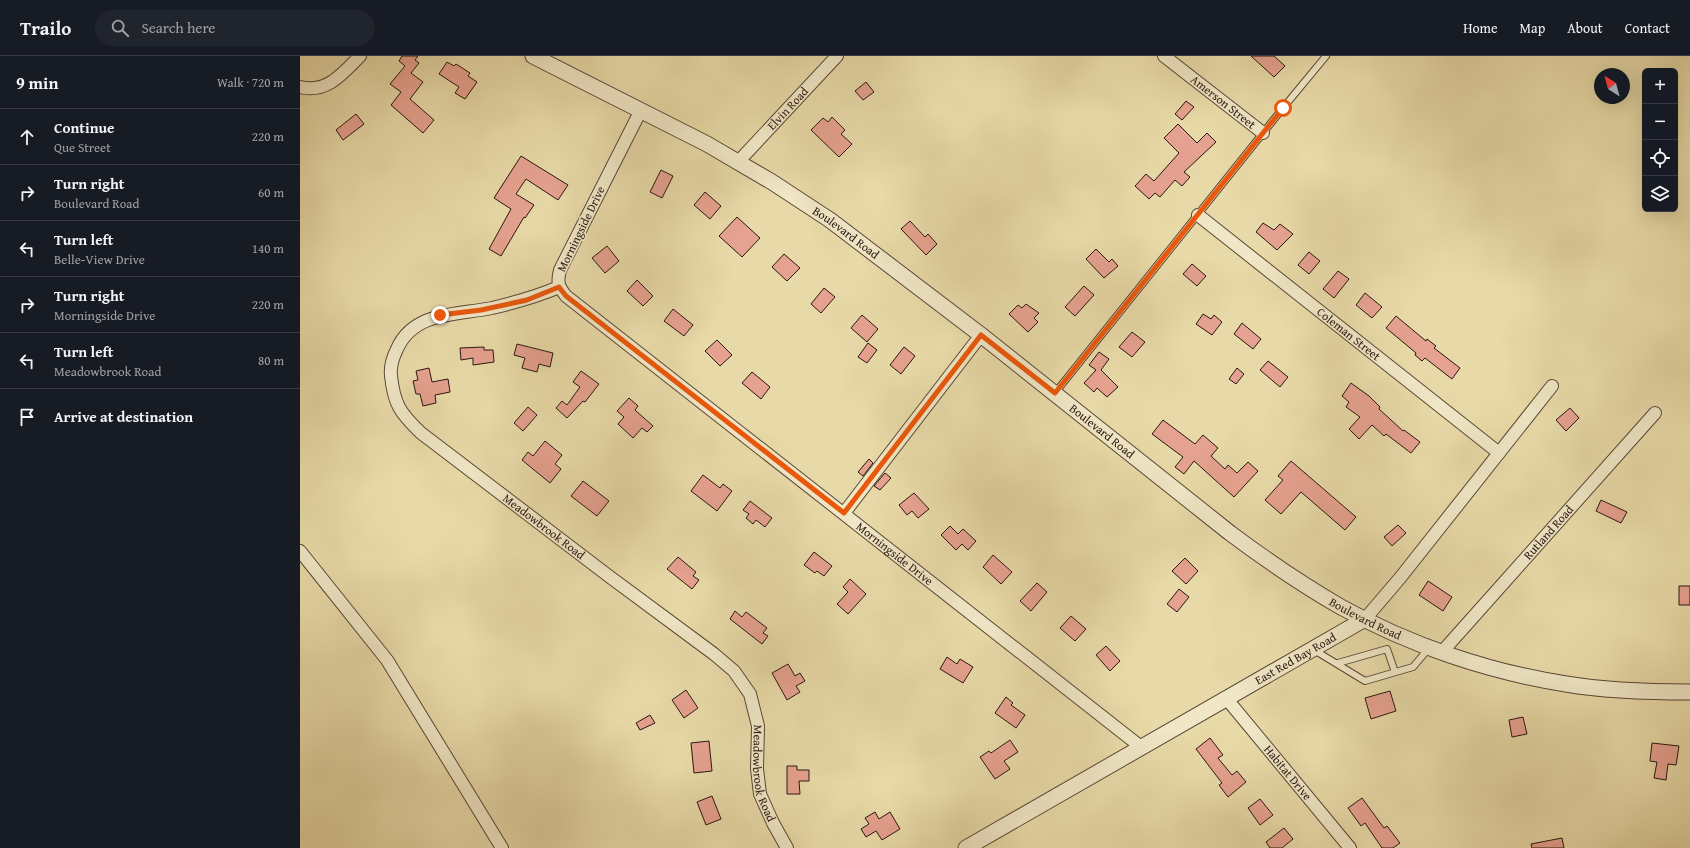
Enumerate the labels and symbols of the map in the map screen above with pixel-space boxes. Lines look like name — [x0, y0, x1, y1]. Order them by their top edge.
north arrow — [1594, 68, 1630, 104]
street label: Amerson Street — [1187, 71, 1260, 133]
street label: Elvin Road — [763, 83, 812, 134]
route start — [1274, 99, 1292, 117]
street label: Morningside Drive — [552, 183, 609, 275]
street label: Boulevard Road — [810, 202, 884, 263]
street label: Coleman Street — [1313, 303, 1385, 365]
route end — [431, 306, 449, 324]
street label: Boulevard Road — [1066, 400, 1139, 462]
street label: Meadowbrook Road — [500, 489, 589, 563]
street label: Rutland Road — [1519, 501, 1577, 563]
street label: Morningside Drive — [853, 518, 937, 589]
street label: Boulevard Road — [1326, 593, 1405, 644]
street label: East Red Bay Road — [1252, 628, 1340, 689]
street label: Meadowbrook Road — [749, 724, 781, 825]
street label: Habitat Drive — [1260, 741, 1316, 804]

